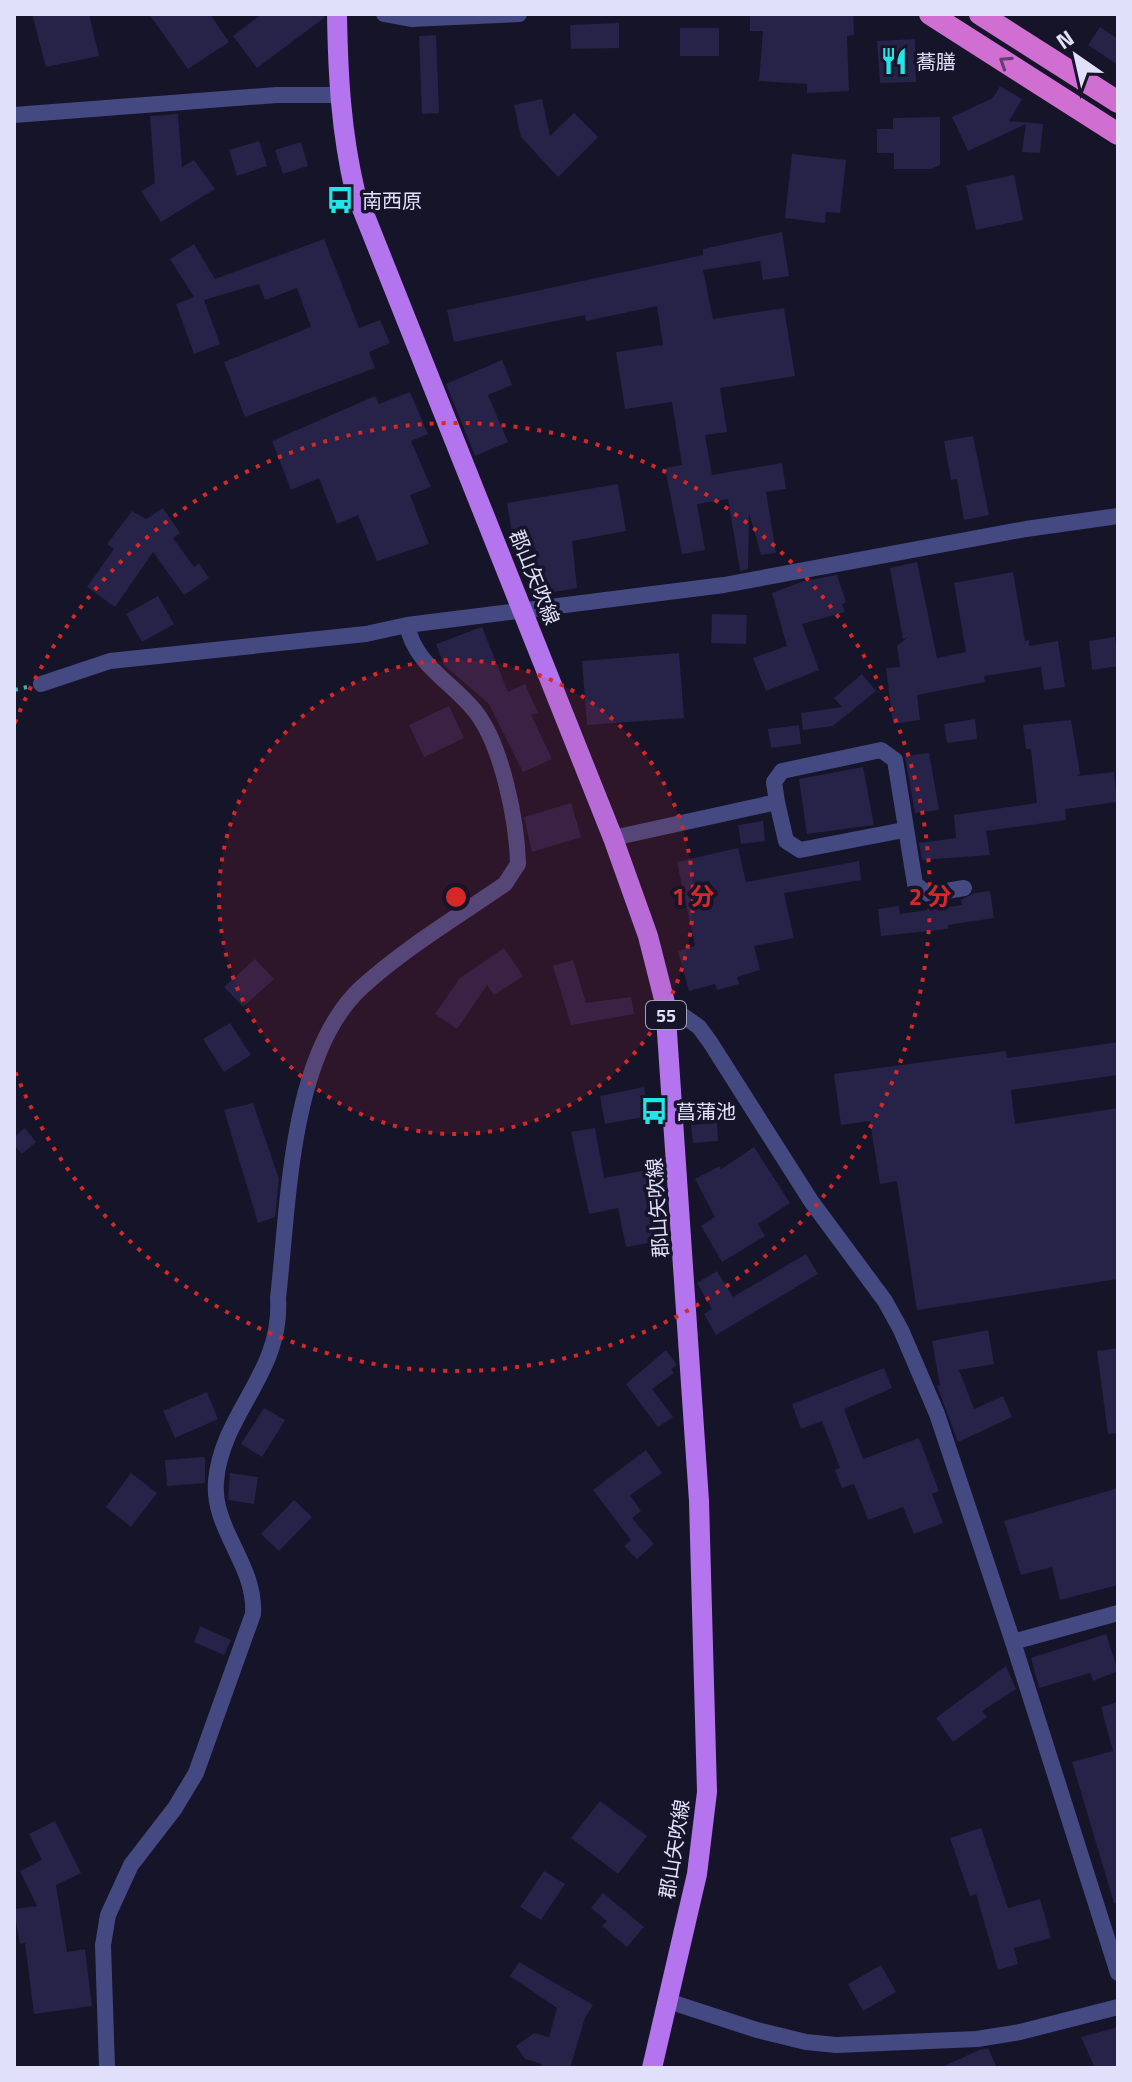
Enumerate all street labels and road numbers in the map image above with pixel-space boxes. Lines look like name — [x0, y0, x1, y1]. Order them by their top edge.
street label: 郡山矢吹線 — [502, 525, 568, 629]
road number: 55 — [646, 1001, 686, 1029]
street label: 郡山矢吹線 — [638, 1157, 676, 1259]
street label: 郡山矢吹線 — [651, 1797, 697, 1901]

